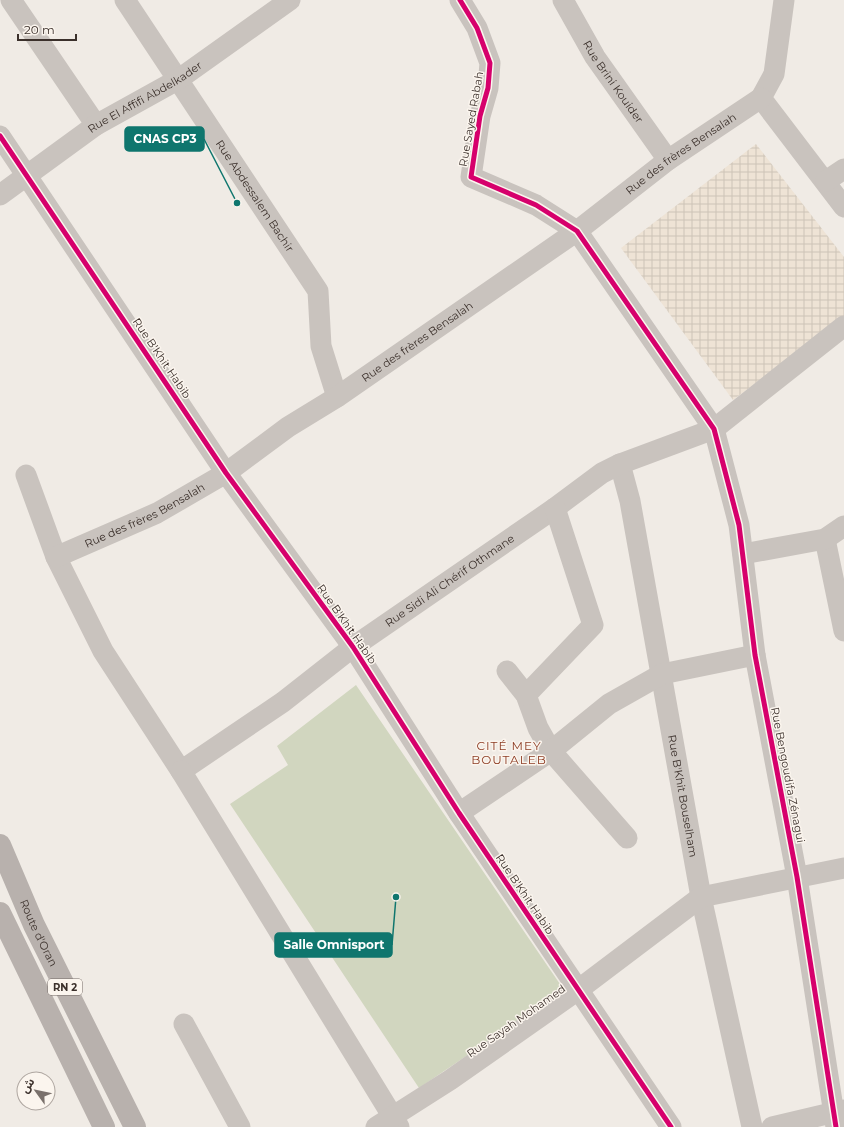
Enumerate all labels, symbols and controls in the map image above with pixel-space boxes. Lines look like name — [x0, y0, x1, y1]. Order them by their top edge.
scale bar — [18, 16, 76, 42]
text: 20 m — [24, 22, 55, 37]
street label: Rue Brini Kouider — [580, 38, 647, 126]
street label: Rue El Affifi Abdelkader — [85, 58, 204, 136]
street label: Rue Sayed Rabah — [456, 70, 486, 168]
street label: Rue des frères Bensalah — [623, 110, 739, 197]
callout: CNAS CP3 — [125, 127, 204, 151]
text: CNAS CP3 — [133, 131, 197, 146]
street label: Rue Abdessalem Bachir — [213, 137, 297, 255]
street label: Rue des frères Bensalah — [359, 298, 476, 385]
street label: Rue B'Khit Habib — [130, 315, 194, 401]
street label: Rue des frères Bensalah — [82, 480, 207, 551]
street label: Rue Sidi Ali Chérif Othmane — [382, 531, 517, 630]
street label: Rue B'Khit Habib — [314, 581, 380, 667]
street label: Rue Bengoudifa Zénagui — [768, 706, 808, 844]
street label: Rue B'Khit Bouselham — [665, 734, 701, 858]
district label: CITÉ MEY BOUTALEB — [471, 738, 547, 767]
street label: Rue B'Khit Habib — [493, 851, 557, 937]
street label: Route d'Oran — [17, 897, 61, 969]
callout: Salle Omnisport — [275, 933, 392, 957]
text: Salle Omnisport — [284, 937, 385, 952]
road number: RN 2 — [48, 979, 82, 995]
street label: Rue Sayah Mohamed — [464, 982, 568, 1060]
north arrow — [16, 1071, 56, 1111]
text: ش — [18, 1075, 38, 1096]

